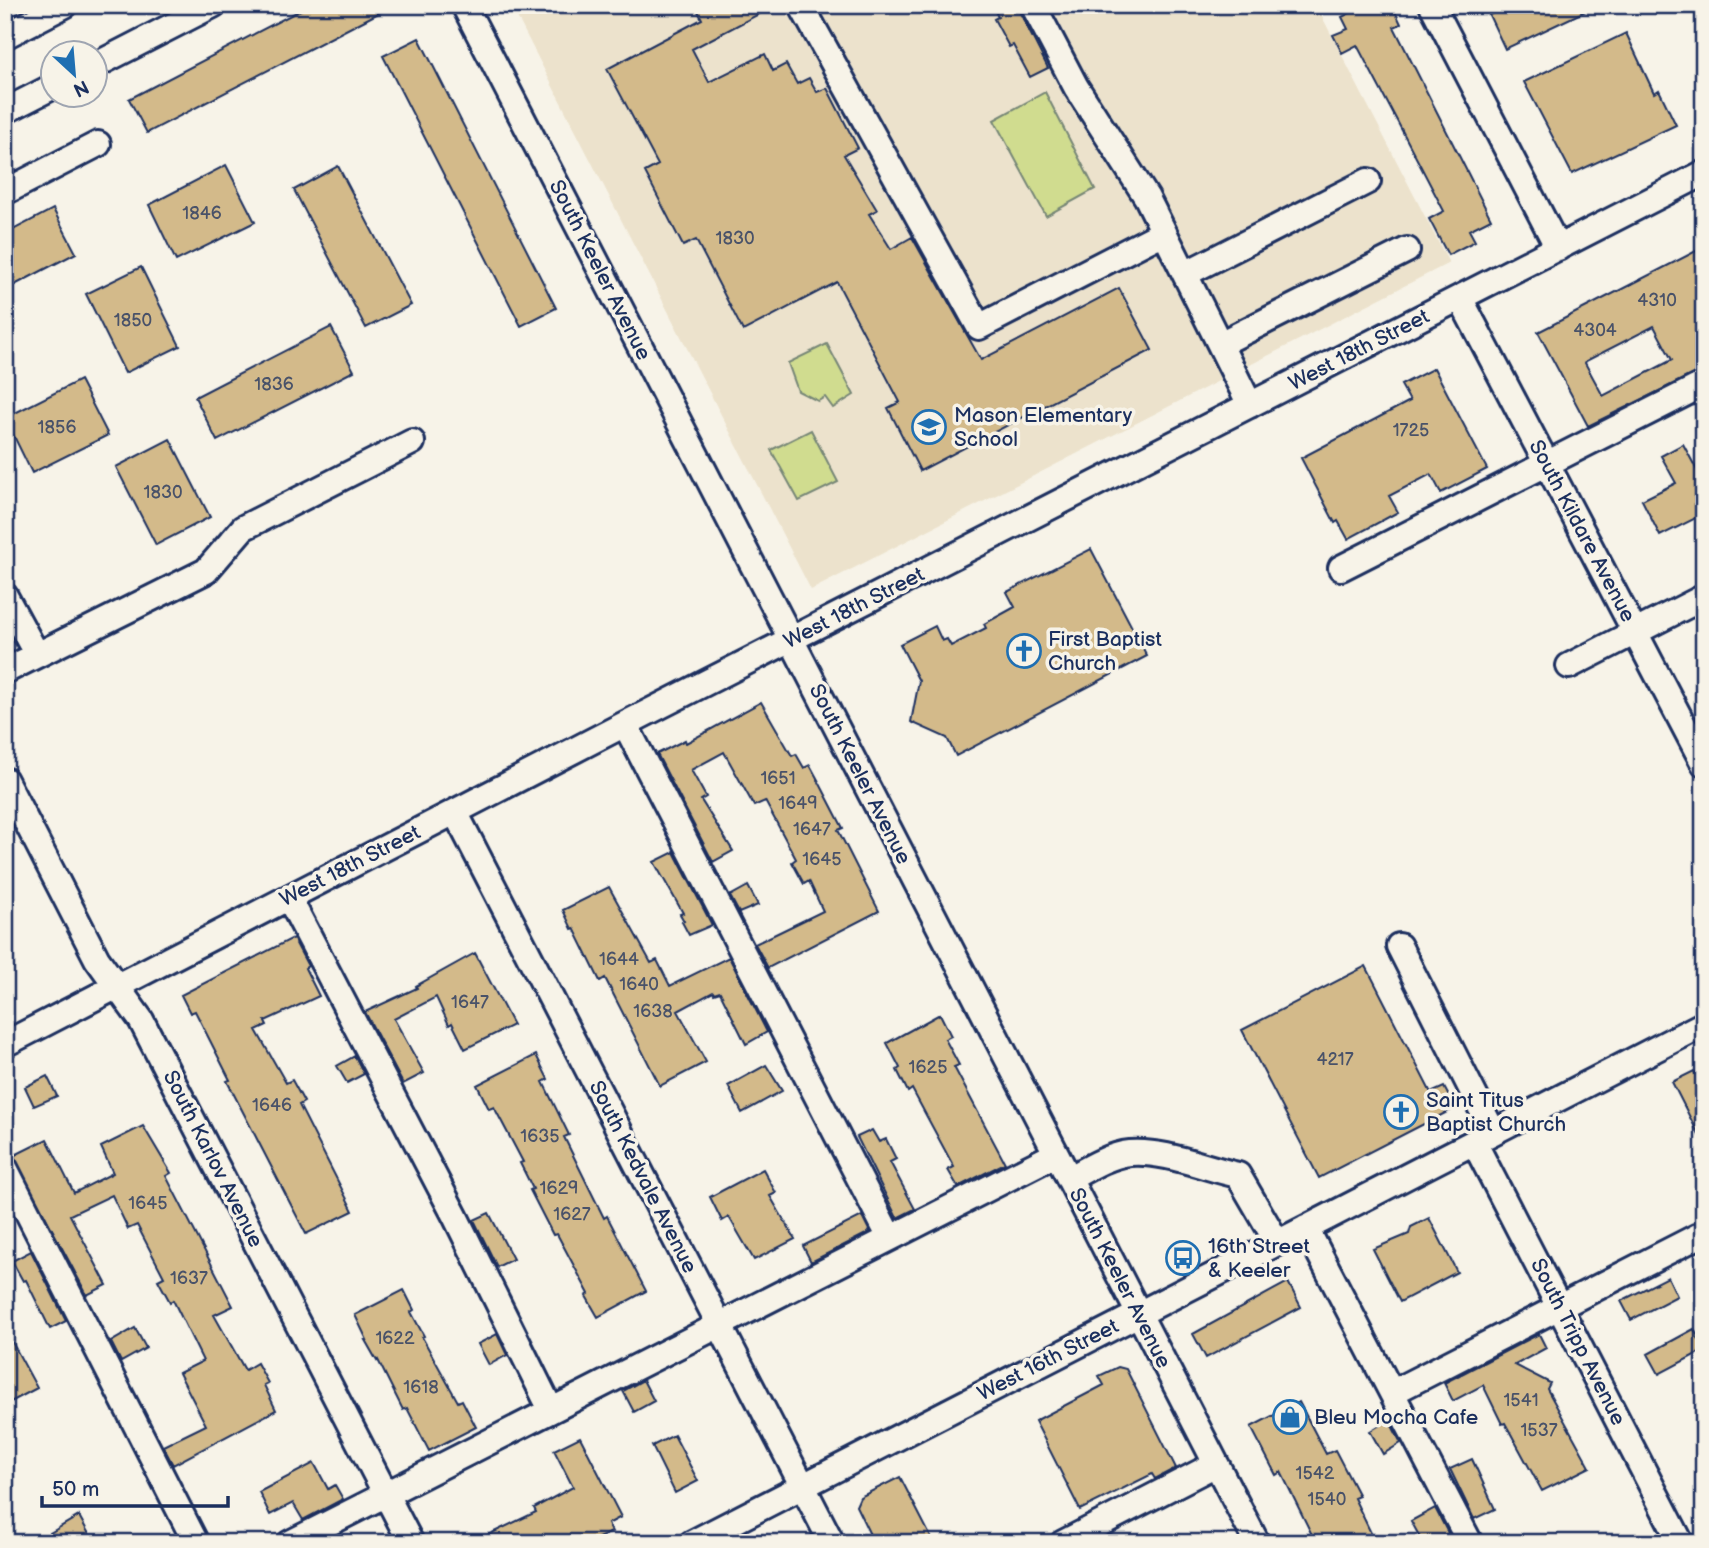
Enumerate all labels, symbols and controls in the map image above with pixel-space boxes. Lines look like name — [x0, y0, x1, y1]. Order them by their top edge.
north arrow — [38, 38, 108, 108]
text: N — [69, 74, 92, 101]
street label: South Keeler Avenue — [544, 176, 656, 364]
house number: 1846 — [182, 203, 222, 224]
house number: 1830 — [715, 228, 755, 249]
house number: 4310 — [1637, 290, 1677, 311]
street label: West 18th Street — [1285, 304, 1434, 396]
house number: 1850 — [114, 310, 152, 331]
house number: 4304 — [1573, 320, 1617, 341]
house number: 1836 — [254, 374, 294, 395]
place label: Mason Elementary School — [954, 403, 1133, 452]
school or university icon: Mason Elementary School — [910, 408, 948, 446]
house number: 1856 — [38, 417, 76, 438]
house number: 1725 — [1393, 420, 1429, 441]
street label: South Kildare Avenue — [1523, 436, 1641, 626]
house number: 1830 — [143, 482, 183, 503]
street label: West 18th Street — [780, 562, 929, 654]
place label: First Baptist Church — [1048, 627, 1162, 676]
church icon: First Baptist Church — [1005, 632, 1043, 670]
street label: South Keeler Avenue — [804, 680, 916, 868]
house number: 1651 — [760, 768, 796, 789]
house number: 1649 — [778, 793, 818, 814]
house number: 1647 — [793, 819, 831, 840]
street label: West 18th Street — [276, 820, 425, 912]
house number: 1645 — [802, 849, 842, 870]
house number: 1644 — [599, 949, 639, 970]
house number: 1640 — [619, 974, 659, 995]
house number: 1647 — [451, 992, 489, 1013]
house number: 1638 — [633, 1001, 673, 1022]
house number: 4217 — [1316, 1049, 1354, 1070]
house number: 1625 — [909, 1057, 947, 1078]
street label: South Karlov Avenue — [158, 1066, 268, 1252]
street label: South Kedvale Avenue — [584, 1077, 702, 1277]
place label: Saint Titus Baptist Church — [1426, 1088, 1566, 1137]
church icon: Saint Titus Baptist Church — [1382, 1093, 1420, 1131]
house number: 1646 — [252, 1095, 292, 1116]
house number: 1635 — [520, 1126, 560, 1147]
house number: 1629 — [540, 1178, 579, 1199]
street label: South Keeler Avenue — [1064, 1184, 1176, 1372]
house number: 1645 — [128, 1193, 168, 1214]
house number: 1627 — [553, 1204, 591, 1225]
place label: 16th Street & Keeler — [1208, 1234, 1310, 1283]
bus stop icon: 16th Street & Keeler — [1164, 1239, 1202, 1277]
street label: South Tripp Avenue — [1525, 1254, 1631, 1430]
house number: 1637 — [170, 1268, 208, 1289]
street label: West 16th Street — [973, 1313, 1123, 1406]
house number: 1622 — [375, 1328, 415, 1349]
house number: 1618 — [403, 1377, 439, 1398]
house number: 1541 — [1503, 1390, 1539, 1411]
shop icon: Bleu Mocha Cafe — [1271, 1398, 1309, 1436]
place label: Bleu Mocha Cafe — [1314, 1405, 1478, 1430]
house number: 1537 — [1520, 1420, 1558, 1441]
house number: 1542 — [1296, 1463, 1335, 1484]
scale bar — [42, 1464, 228, 1508]
text: 50 m — [52, 1477, 99, 1502]
house number: 1540 — [1308, 1489, 1346, 1510]

